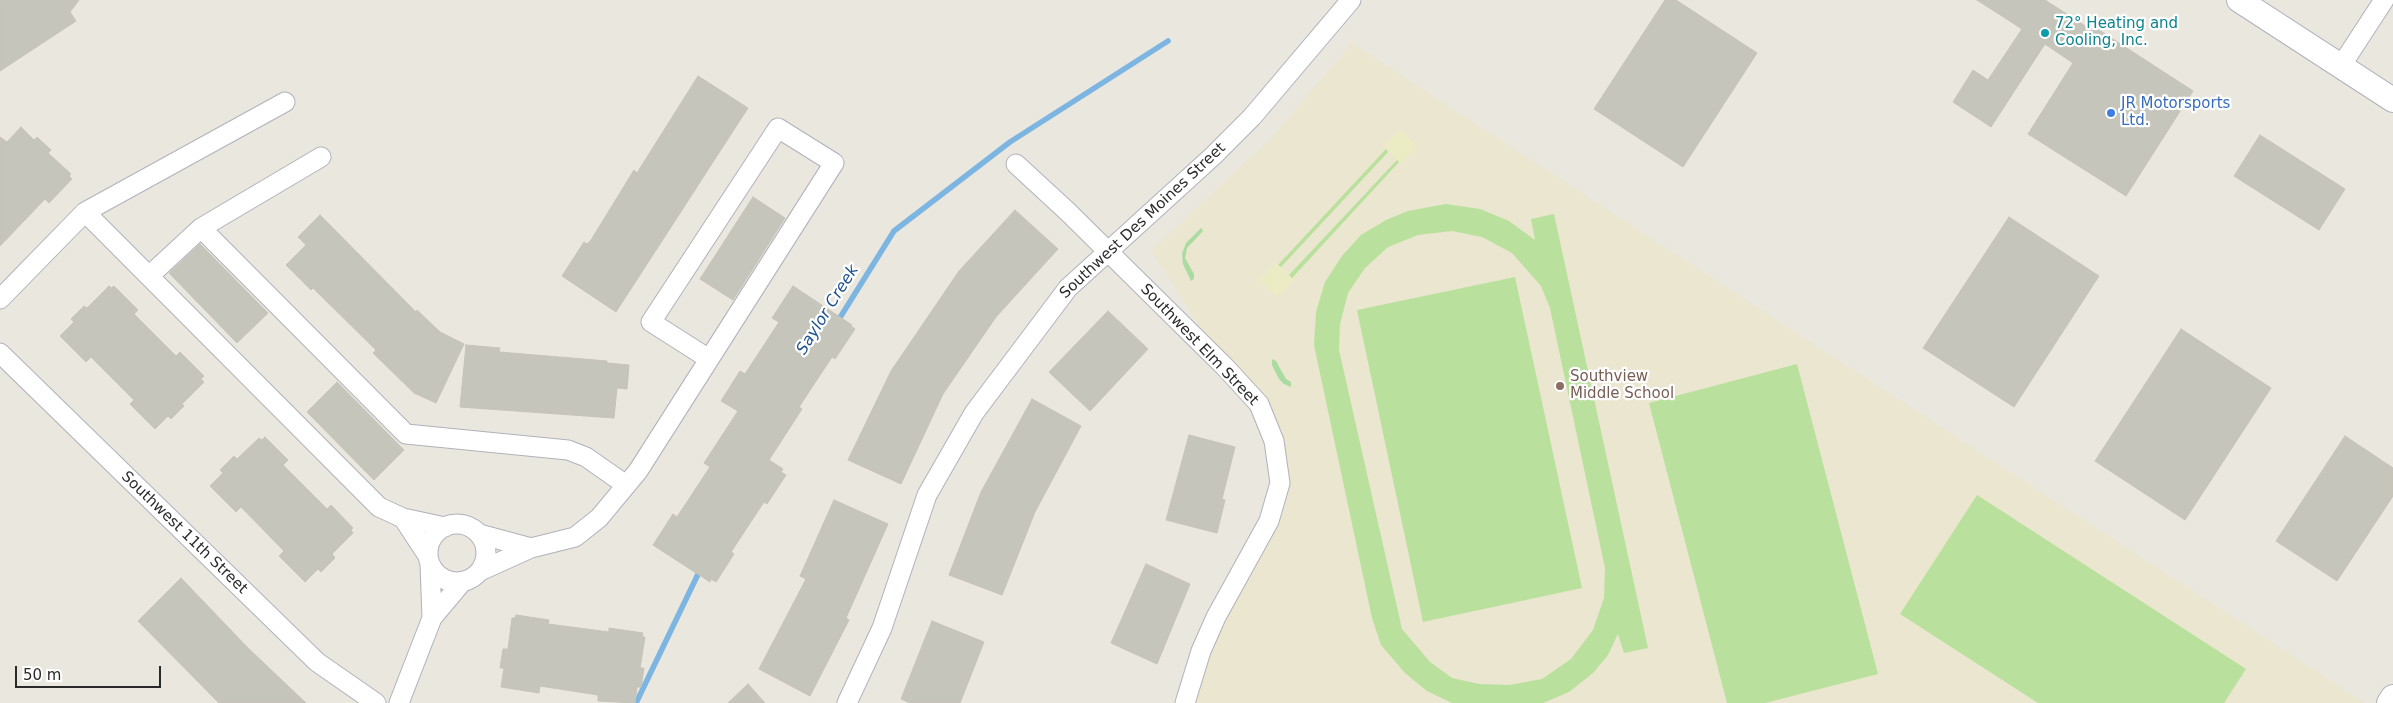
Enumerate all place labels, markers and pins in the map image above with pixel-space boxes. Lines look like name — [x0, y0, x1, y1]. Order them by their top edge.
place label: 72° Heating and Cooling, Inc. — [2055, 15, 2178, 50]
marker: 72° Heating and Cooling, Inc. — [2039, 27, 2051, 39]
place label: JR Motorsports Ltd. — [2121, 95, 2230, 130]
marker: JR Motorsports Ltd. — [2105, 107, 2117, 119]
place label: Southview Middle School — [1570, 368, 1674, 403]
marker: Southview Middle School — [1554, 380, 1566, 392]

